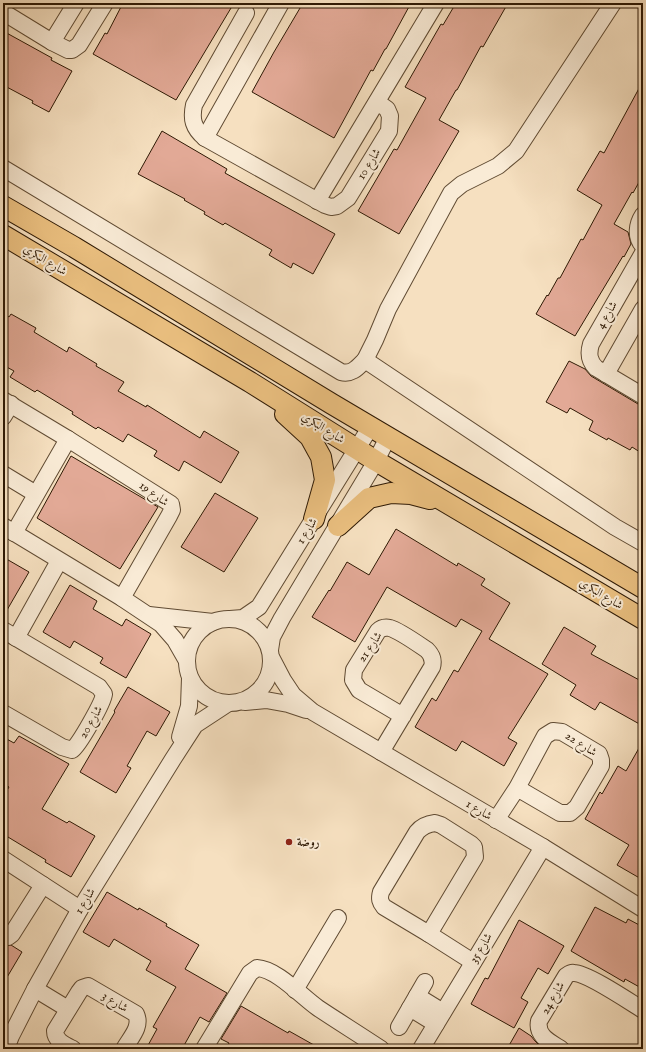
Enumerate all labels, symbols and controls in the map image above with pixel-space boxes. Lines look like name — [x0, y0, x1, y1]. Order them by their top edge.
street label: شارع 10 — [354, 146, 387, 184]
street label: شارع البكري — [19, 241, 70, 282]
street label: شارع 4 — [593, 298, 624, 333]
street label: شارع البكري — [297, 409, 348, 450]
street label: شارع 19 — [134, 478, 172, 512]
street label: شارع 1 — [293, 515, 323, 548]
street label: شارع البكري — [575, 575, 626, 616]
street label: شارع 21 — [354, 629, 388, 667]
street label: شارع 20 — [76, 703, 109, 742]
street label: شارع 22 — [561, 728, 600, 762]
street label: شارع 1 — [462, 796, 495, 826]
place label: روضة — [297, 835, 320, 850]
marker: روضة — [284, 837, 294, 847]
street label: شارع 1 — [71, 885, 101, 918]
street label: شارع 35 — [466, 930, 498, 967]
street label: شارع 24 — [538, 979, 571, 1018]
street label: شارع 3 — [98, 988, 131, 1018]

